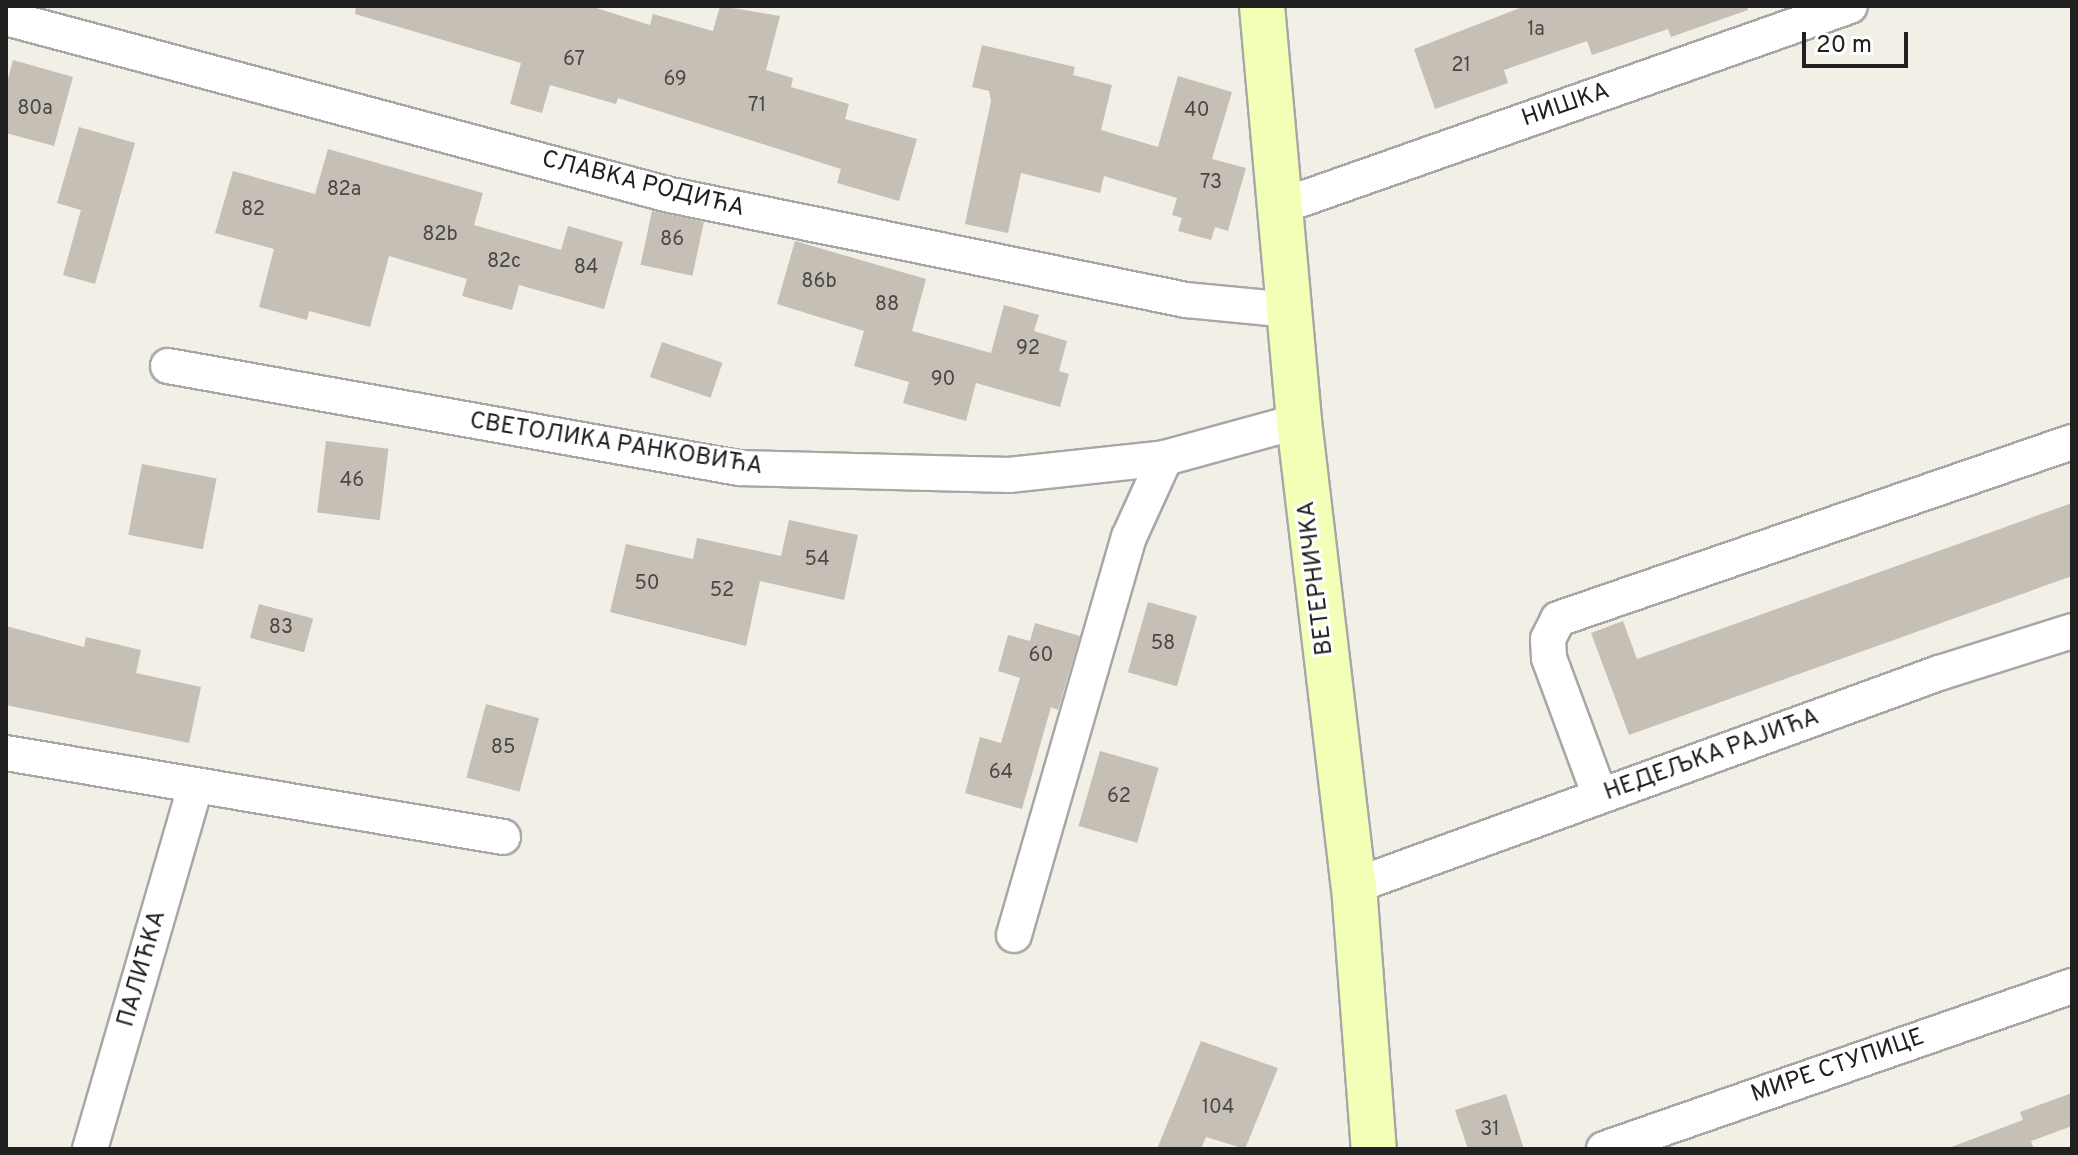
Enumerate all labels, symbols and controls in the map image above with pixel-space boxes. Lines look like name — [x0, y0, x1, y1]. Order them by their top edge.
scale bar — [1806, 16, 1912, 66]
house number: 1a — [1527, 18, 1545, 42]
text: 20 m — [1816, 31, 1872, 61]
house number: 67 — [563, 48, 585, 72]
house number: 21 — [1451, 54, 1471, 78]
house number: 69 — [663, 68, 687, 92]
street label: НИШКА — [1518, 78, 1614, 134]
house number: 71 — [748, 94, 766, 118]
house number: 80a — [17, 97, 53, 121]
house number: 40 — [1184, 99, 1210, 123]
street label: СЛАВКА РОДИЋА — [538, 146, 748, 224]
house number: 73 — [1200, 171, 1222, 195]
house number: 82a — [327, 178, 361, 202]
house number: 82 — [241, 198, 265, 222]
house number: 82b — [422, 223, 458, 247]
house number: 86 — [660, 228, 684, 252]
house number: 82c — [487, 250, 521, 274]
house number: 84 — [574, 256, 598, 280]
house number: 86b — [801, 270, 837, 294]
house number: 88 — [875, 293, 899, 317]
house number: 92 — [1016, 337, 1040, 361]
house number: 90 — [931, 368, 955, 392]
street label: СВЕТОЛИКА РАНКОВИЋА — [467, 408, 765, 482]
house number: 46 — [340, 469, 364, 493]
street label: ВЕТЕРНИЧКА — [1293, 499, 1341, 657]
house number: 54 — [804, 548, 830, 572]
house number: 50 — [634, 572, 660, 596]
house number: 52 — [710, 579, 734, 603]
house number: 83 — [269, 616, 293, 640]
house number: 58 — [1151, 632, 1175, 656]
house number: 60 — [1029, 644, 1053, 668]
street label: НЕДЕЉКА РАЈИЋА — [1600, 704, 1824, 808]
house number: 85 — [491, 736, 515, 760]
house number: 64 — [989, 761, 1013, 785]
house number: 62 — [1107, 785, 1131, 809]
street label: ПАЛИЋКА — [113, 907, 173, 1031]
street label: МИРЕ СТУПИЦЕ — [1748, 1024, 1928, 1110]
house number: 104 — [1202, 1096, 1234, 1120]
house number: 31 — [1480, 1118, 1500, 1142]

